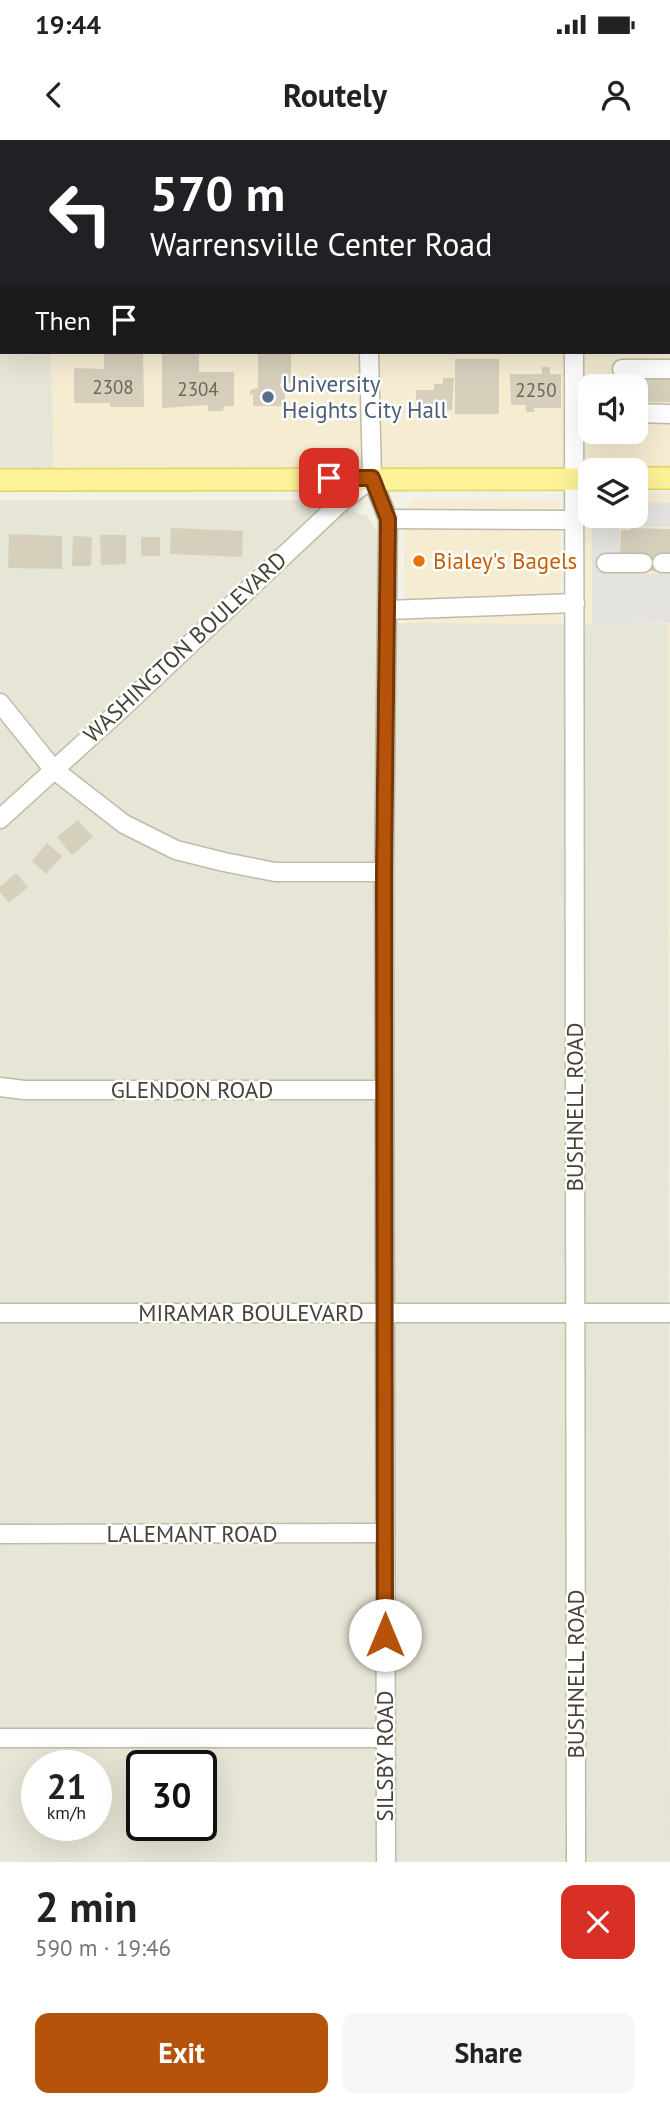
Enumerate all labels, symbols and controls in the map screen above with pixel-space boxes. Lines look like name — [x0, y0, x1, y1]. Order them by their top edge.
text: 19:44 — [35, 8, 101, 41]
text: Routely — [283, 74, 387, 116]
icon: back — [35, 76, 73, 114]
icon: person — [597, 76, 635, 114]
text: 570 m — [150, 161, 285, 225]
icon: left — [35, 168, 126, 259]
text: Warrensville Center Road — [150, 223, 492, 265]
icon: arrive — [105, 301, 143, 339]
text: Then — [35, 304, 91, 337]
place label: University Heights City Hall — [282, 369, 448, 424]
map controls — [578, 374, 648, 528]
button: sound — [578, 374, 648, 444]
house number: 2308 — [92, 375, 134, 399]
house number: 2304 — [177, 377, 219, 401]
house number: 2250 — [515, 378, 557, 402]
marker: University Heights City Hall — [260, 389, 276, 405]
pin — [299, 448, 359, 508]
button: layers — [578, 458, 648, 528]
icon: arrive — [310, 459, 348, 497]
street label: WASHINGTON BOULEVARD — [77, 545, 292, 748]
place label: Bialey's Bagels — [433, 546, 577, 575]
marker: Bialey's Bagels — [411, 553, 427, 569]
street label: BUSHNELL ROAD — [560, 1022, 589, 1192]
street label: GLENDON ROAD — [111, 1075, 273, 1104]
street label: MIRAMAR BOULEVARD — [138, 1298, 364, 1327]
street label: LALEMANT ROAD — [106, 1519, 278, 1548]
street label: BUSHNELL ROAD — [561, 1589, 590, 1759]
position arrow — [348, 1598, 422, 1672]
street label: SILSBY ROAD — [370, 1690, 399, 1822]
speed limit sign: 30 — [126, 1750, 217, 1841]
text: 21 — [47, 1763, 86, 1809]
text: km/h — [47, 1801, 86, 1824]
text: 2 min — [35, 1879, 137, 1934]
button: close — [561, 1885, 635, 1959]
text: 590 m · 19:46 — [35, 1933, 171, 1962]
button: Exit — [35, 2013, 328, 2093]
button: Share — [342, 2013, 635, 2093]

